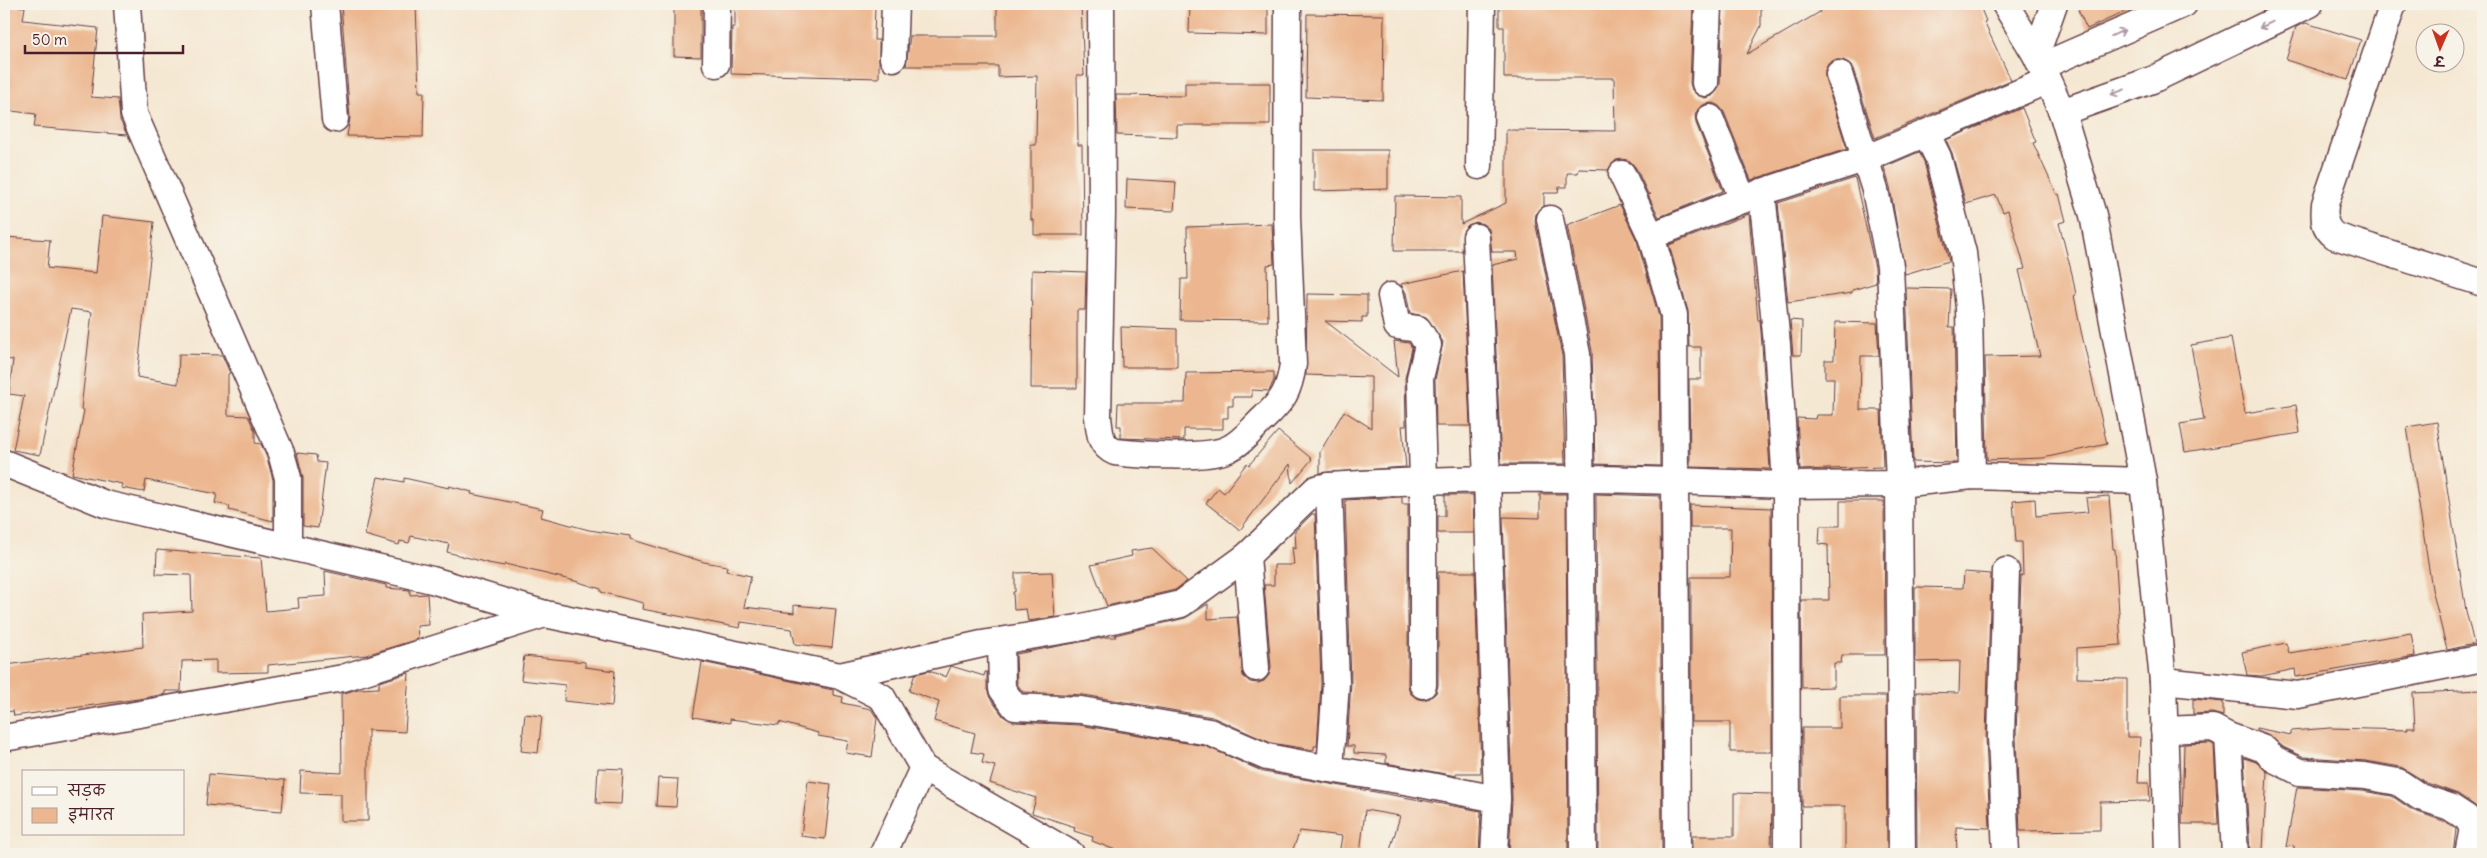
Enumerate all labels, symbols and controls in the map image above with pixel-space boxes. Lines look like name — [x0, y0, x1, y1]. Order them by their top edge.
one-way arrow — [2259, 21, 2274, 30]
scale bar — [25, 22, 182, 54]
north arrow — [2414, 22, 2464, 72]
one-way arrow — [2110, 27, 2125, 37]
text: 50 m — [32, 30, 67, 49]
text: उ — [2433, 52, 2447, 70]
one-way arrow — [2111, 88, 2126, 97]
legend — [22, 770, 185, 836]
text: सड़क — [67, 781, 106, 801]
text: इमारत — [68, 805, 115, 824]

